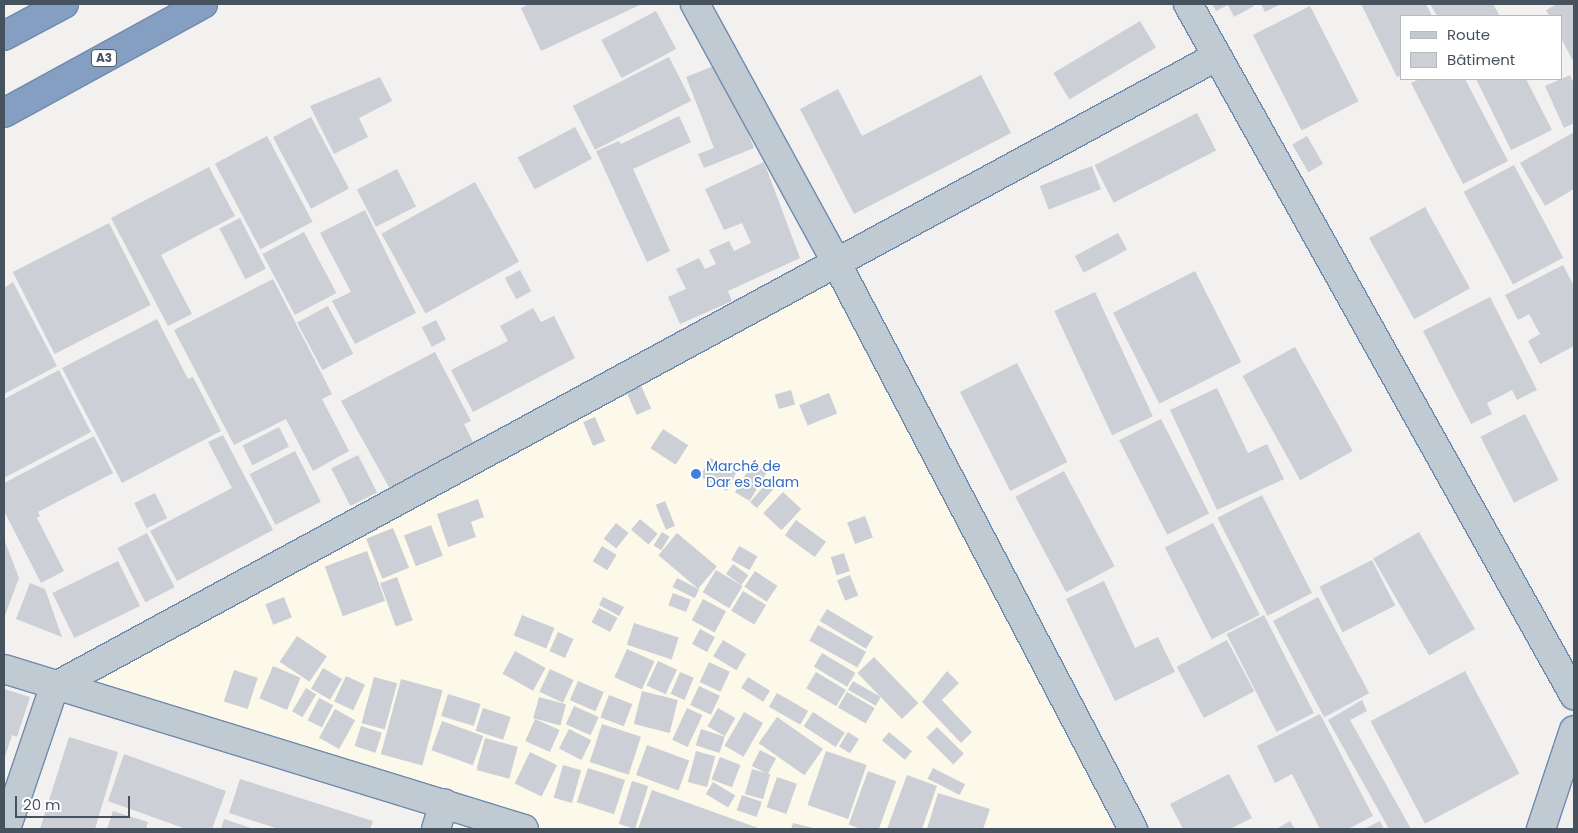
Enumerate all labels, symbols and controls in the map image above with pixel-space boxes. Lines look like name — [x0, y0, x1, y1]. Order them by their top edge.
legend — [1400, 15, 1563, 80]
text: Route — [1447, 24, 1490, 45]
road number: A3 — [90, 48, 118, 68]
text: Bâtiment — [1447, 49, 1515, 70]
place label: Marché de Dar es Salam — [706, 458, 799, 491]
marker: Marché de Dar es Salam — [690, 468, 702, 480]
scale bar — [18, 786, 132, 818]
text: 20 m — [23, 794, 61, 815]

